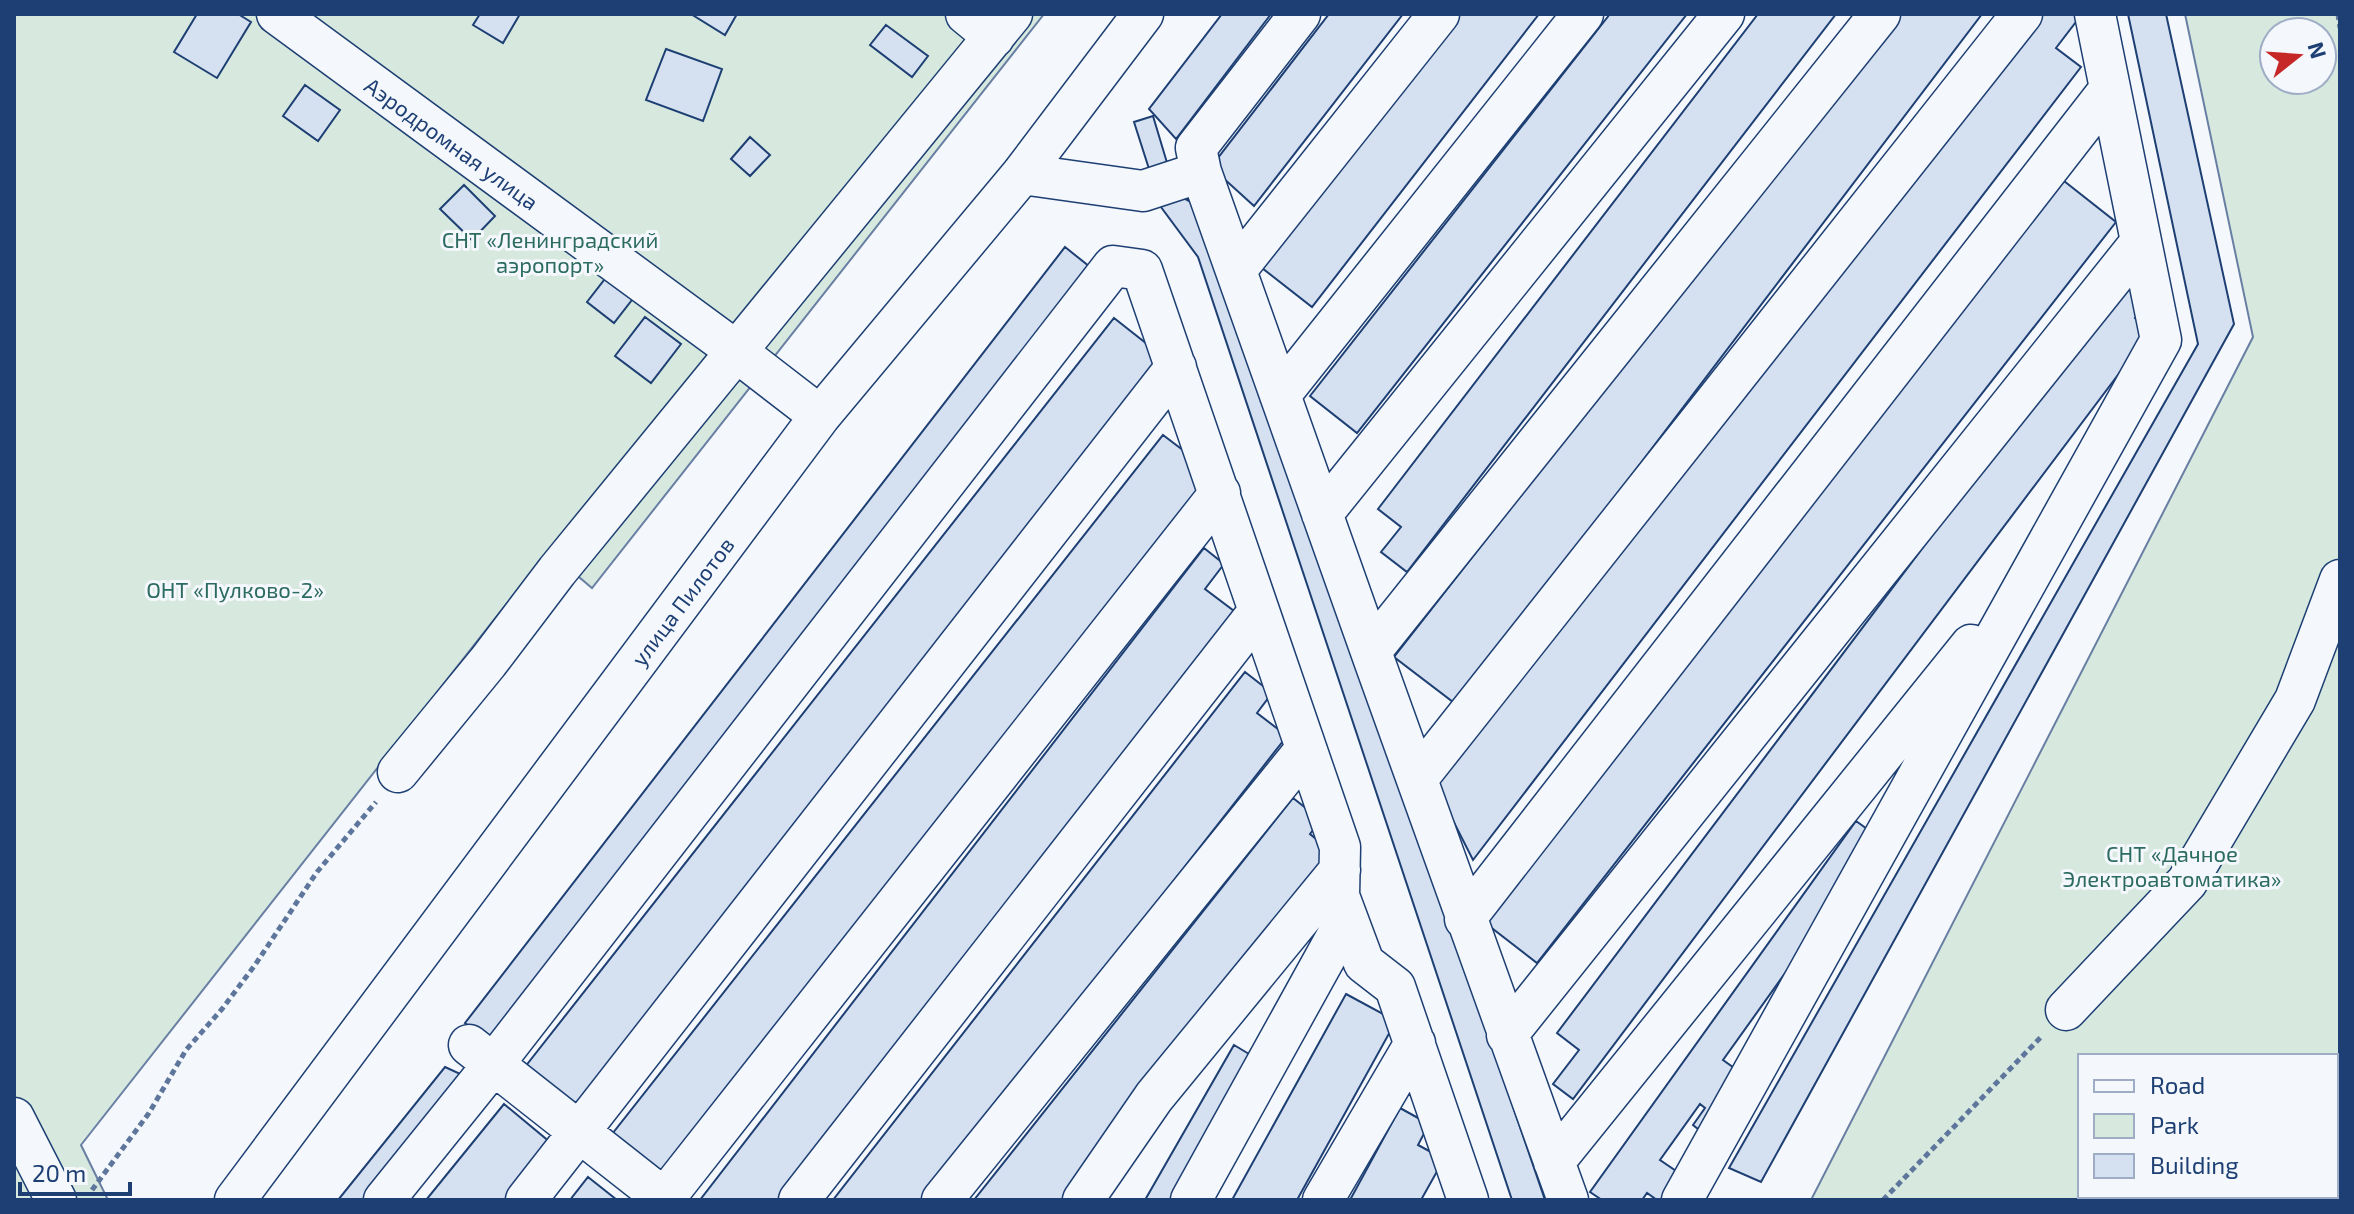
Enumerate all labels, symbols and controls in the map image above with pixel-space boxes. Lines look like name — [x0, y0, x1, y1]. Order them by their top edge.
north arrow — [2258, 16, 2338, 96]
text: N — [2303, 38, 2333, 61]
street label: Аэродромная улица — [360, 71, 544, 215]
park label: СНТ «Ленинградский аэропорт» — [442, 226, 658, 277]
street label: улица Пилотов — [625, 532, 740, 671]
park label: ОНТ «Пулково-2» — [146, 576, 324, 603]
park label: СНТ «Дачное Электроавтоматика» — [2062, 840, 2282, 891]
legend — [2078, 1054, 2338, 1198]
text: Road — [2150, 1070, 2205, 1099]
text: Park — [2150, 1110, 2199, 1139]
scale bar — [20, 1146, 130, 1196]
text: Building — [2150, 1150, 2239, 1179]
text: 20 m — [32, 1158, 86, 1187]

